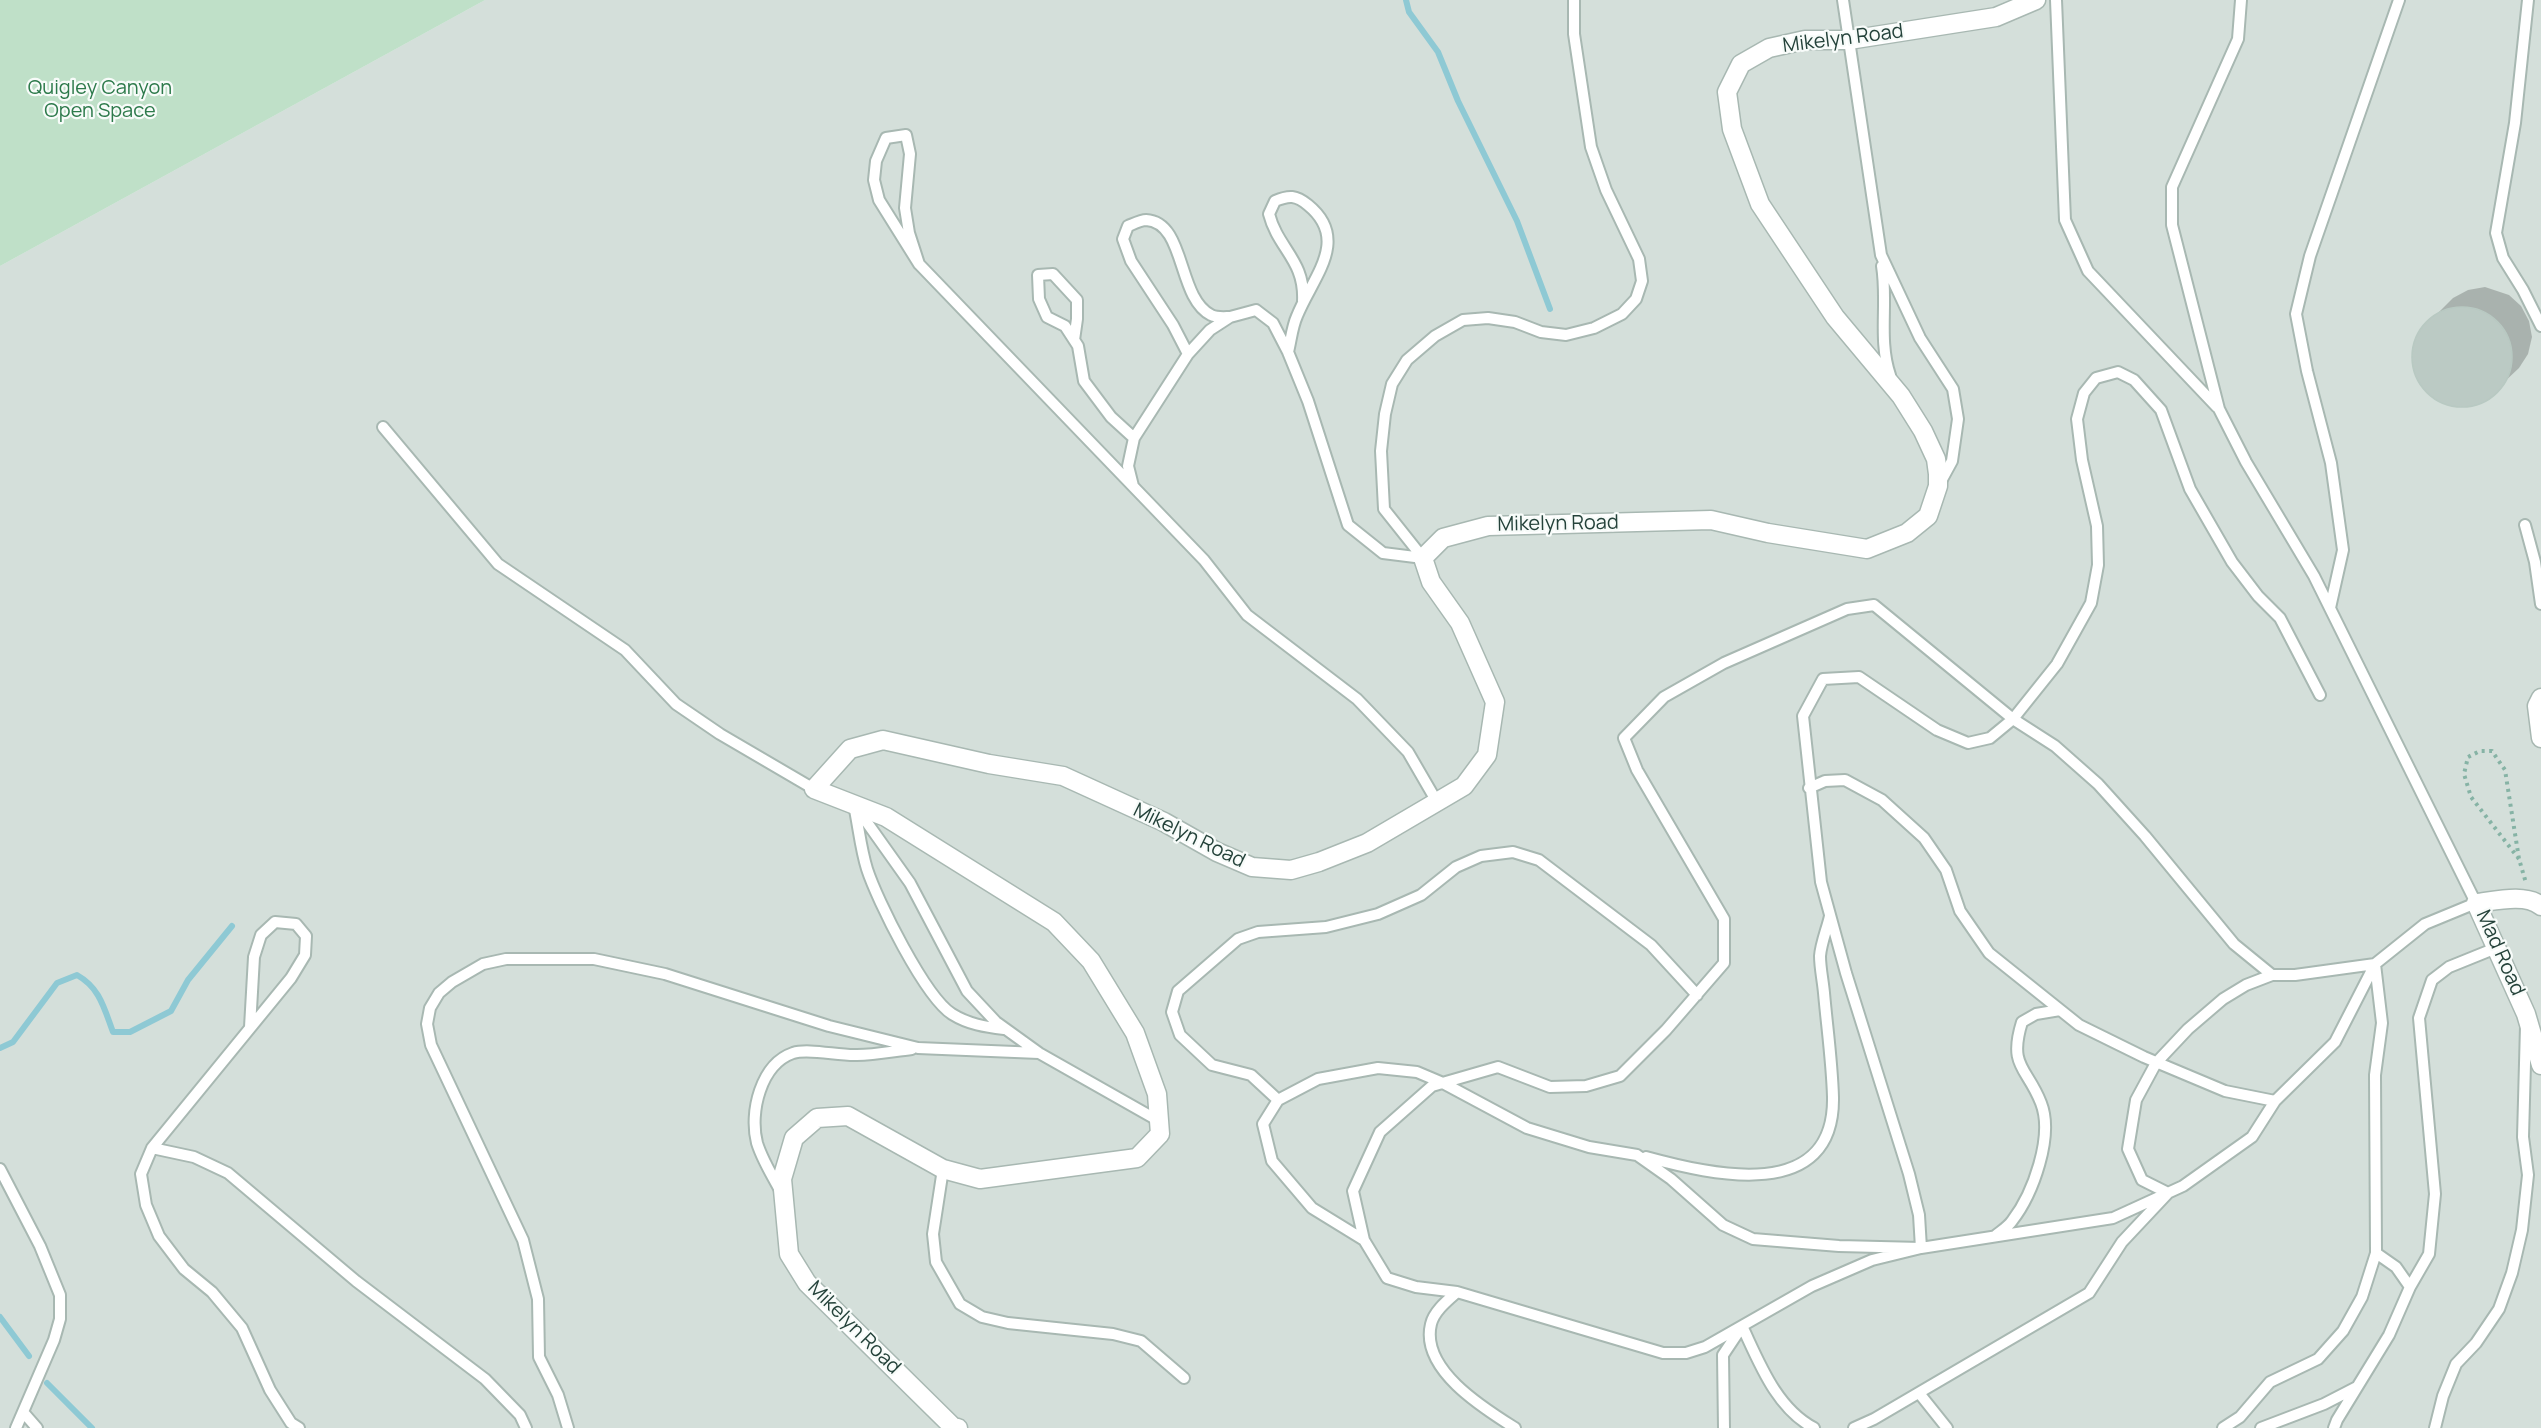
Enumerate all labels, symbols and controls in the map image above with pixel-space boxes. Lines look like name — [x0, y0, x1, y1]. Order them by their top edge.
street label: Mikelyn Road — [1781, 20, 1905, 58]
park label: Quigley Canyon Open Space — [28, 76, 172, 123]
street label: Mikelyn Road — [1497, 511, 1619, 537]
street label: Mikelyn Road — [1129, 799, 1249, 873]
street label: Mad Road — [2470, 906, 2530, 1000]
street label: Mikelyn Road — [803, 1277, 905, 1379]

